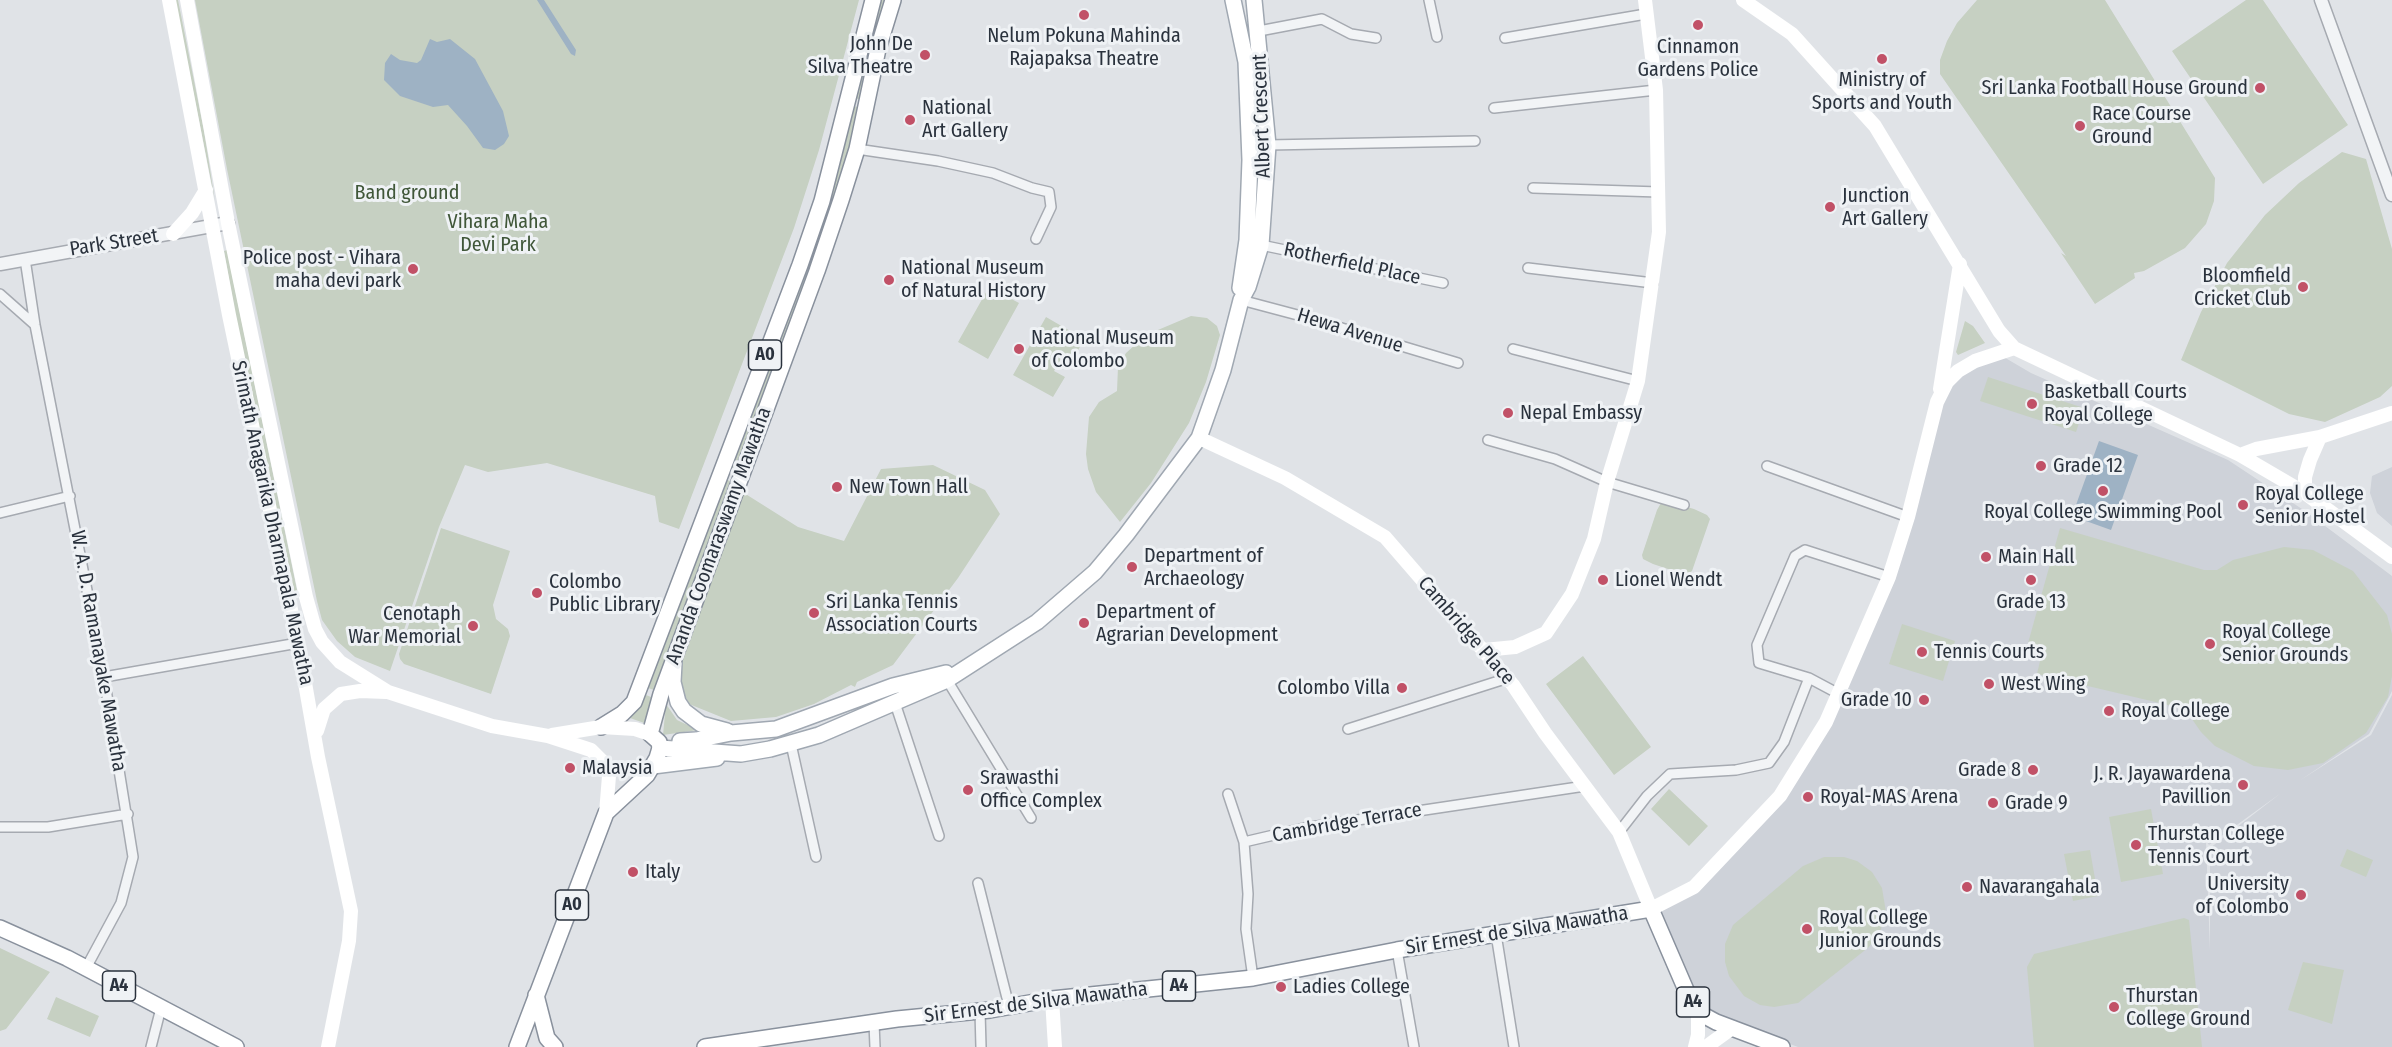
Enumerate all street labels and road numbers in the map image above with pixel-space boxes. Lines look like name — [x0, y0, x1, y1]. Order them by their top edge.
street label: Albert Crescent — [1248, 53, 1276, 179]
street label: Park Street — [68, 224, 160, 262]
street label: Rotherfield Place — [1281, 238, 1423, 290]
street label: Hewa Avenue — [1294, 304, 1406, 358]
road number: A0 — [748, 340, 782, 370]
street label: Srimath Anagarika Dharmapala Mawatha — [226, 359, 318, 687]
street label: Ananda Coomaraswamy Mawatha — [661, 404, 777, 668]
street label: W. A. D. Ramanayake Mawatha — [65, 529, 131, 773]
street label: Cambridge Place — [1413, 572, 1519, 690]
street label: Cambridge Terrace — [1270, 798, 1424, 848]
road number: A0 — [556, 890, 588, 920]
street label: Sir Ernest de Silva Mawatha — [1404, 902, 1630, 960]
road number: A4 — [102, 971, 136, 1001]
road number: A4 — [1162, 971, 1196, 1001]
street label: Sir Ernest de Silva Mawatha — [923, 977, 1149, 1029]
road number: A4 — [1676, 987, 1710, 1017]

